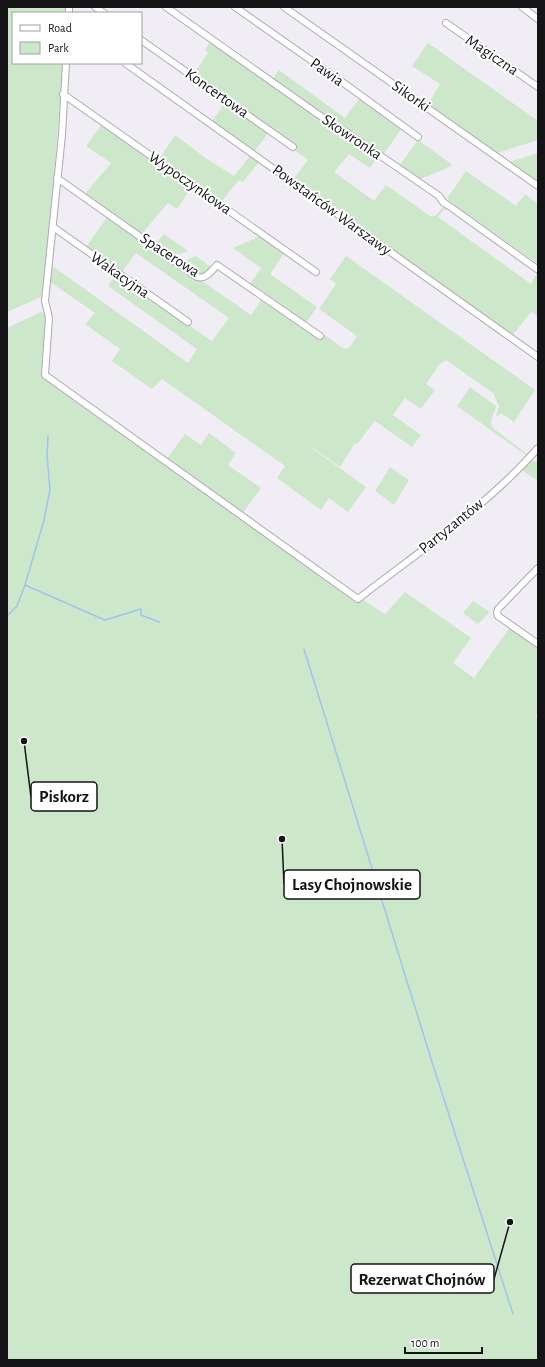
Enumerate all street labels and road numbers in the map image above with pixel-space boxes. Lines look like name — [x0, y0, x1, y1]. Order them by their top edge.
street label: Magiczna — [463, 32, 521, 78]
street label: Pawia — [307, 55, 347, 89]
street label: Koncertowa — [182, 65, 252, 121]
street label: Sikorki — [389, 77, 433, 115]
street label: Skowronka — [319, 111, 385, 163]
street label: Wypoczynkowa — [145, 149, 234, 218]
street label: Powstańców Warszawy — [269, 162, 395, 259]
street label: Spacerowa — [137, 230, 203, 280]
street label: Wakacyjna — [87, 249, 152, 302]
street label: Partyzantów — [416, 495, 487, 557]

